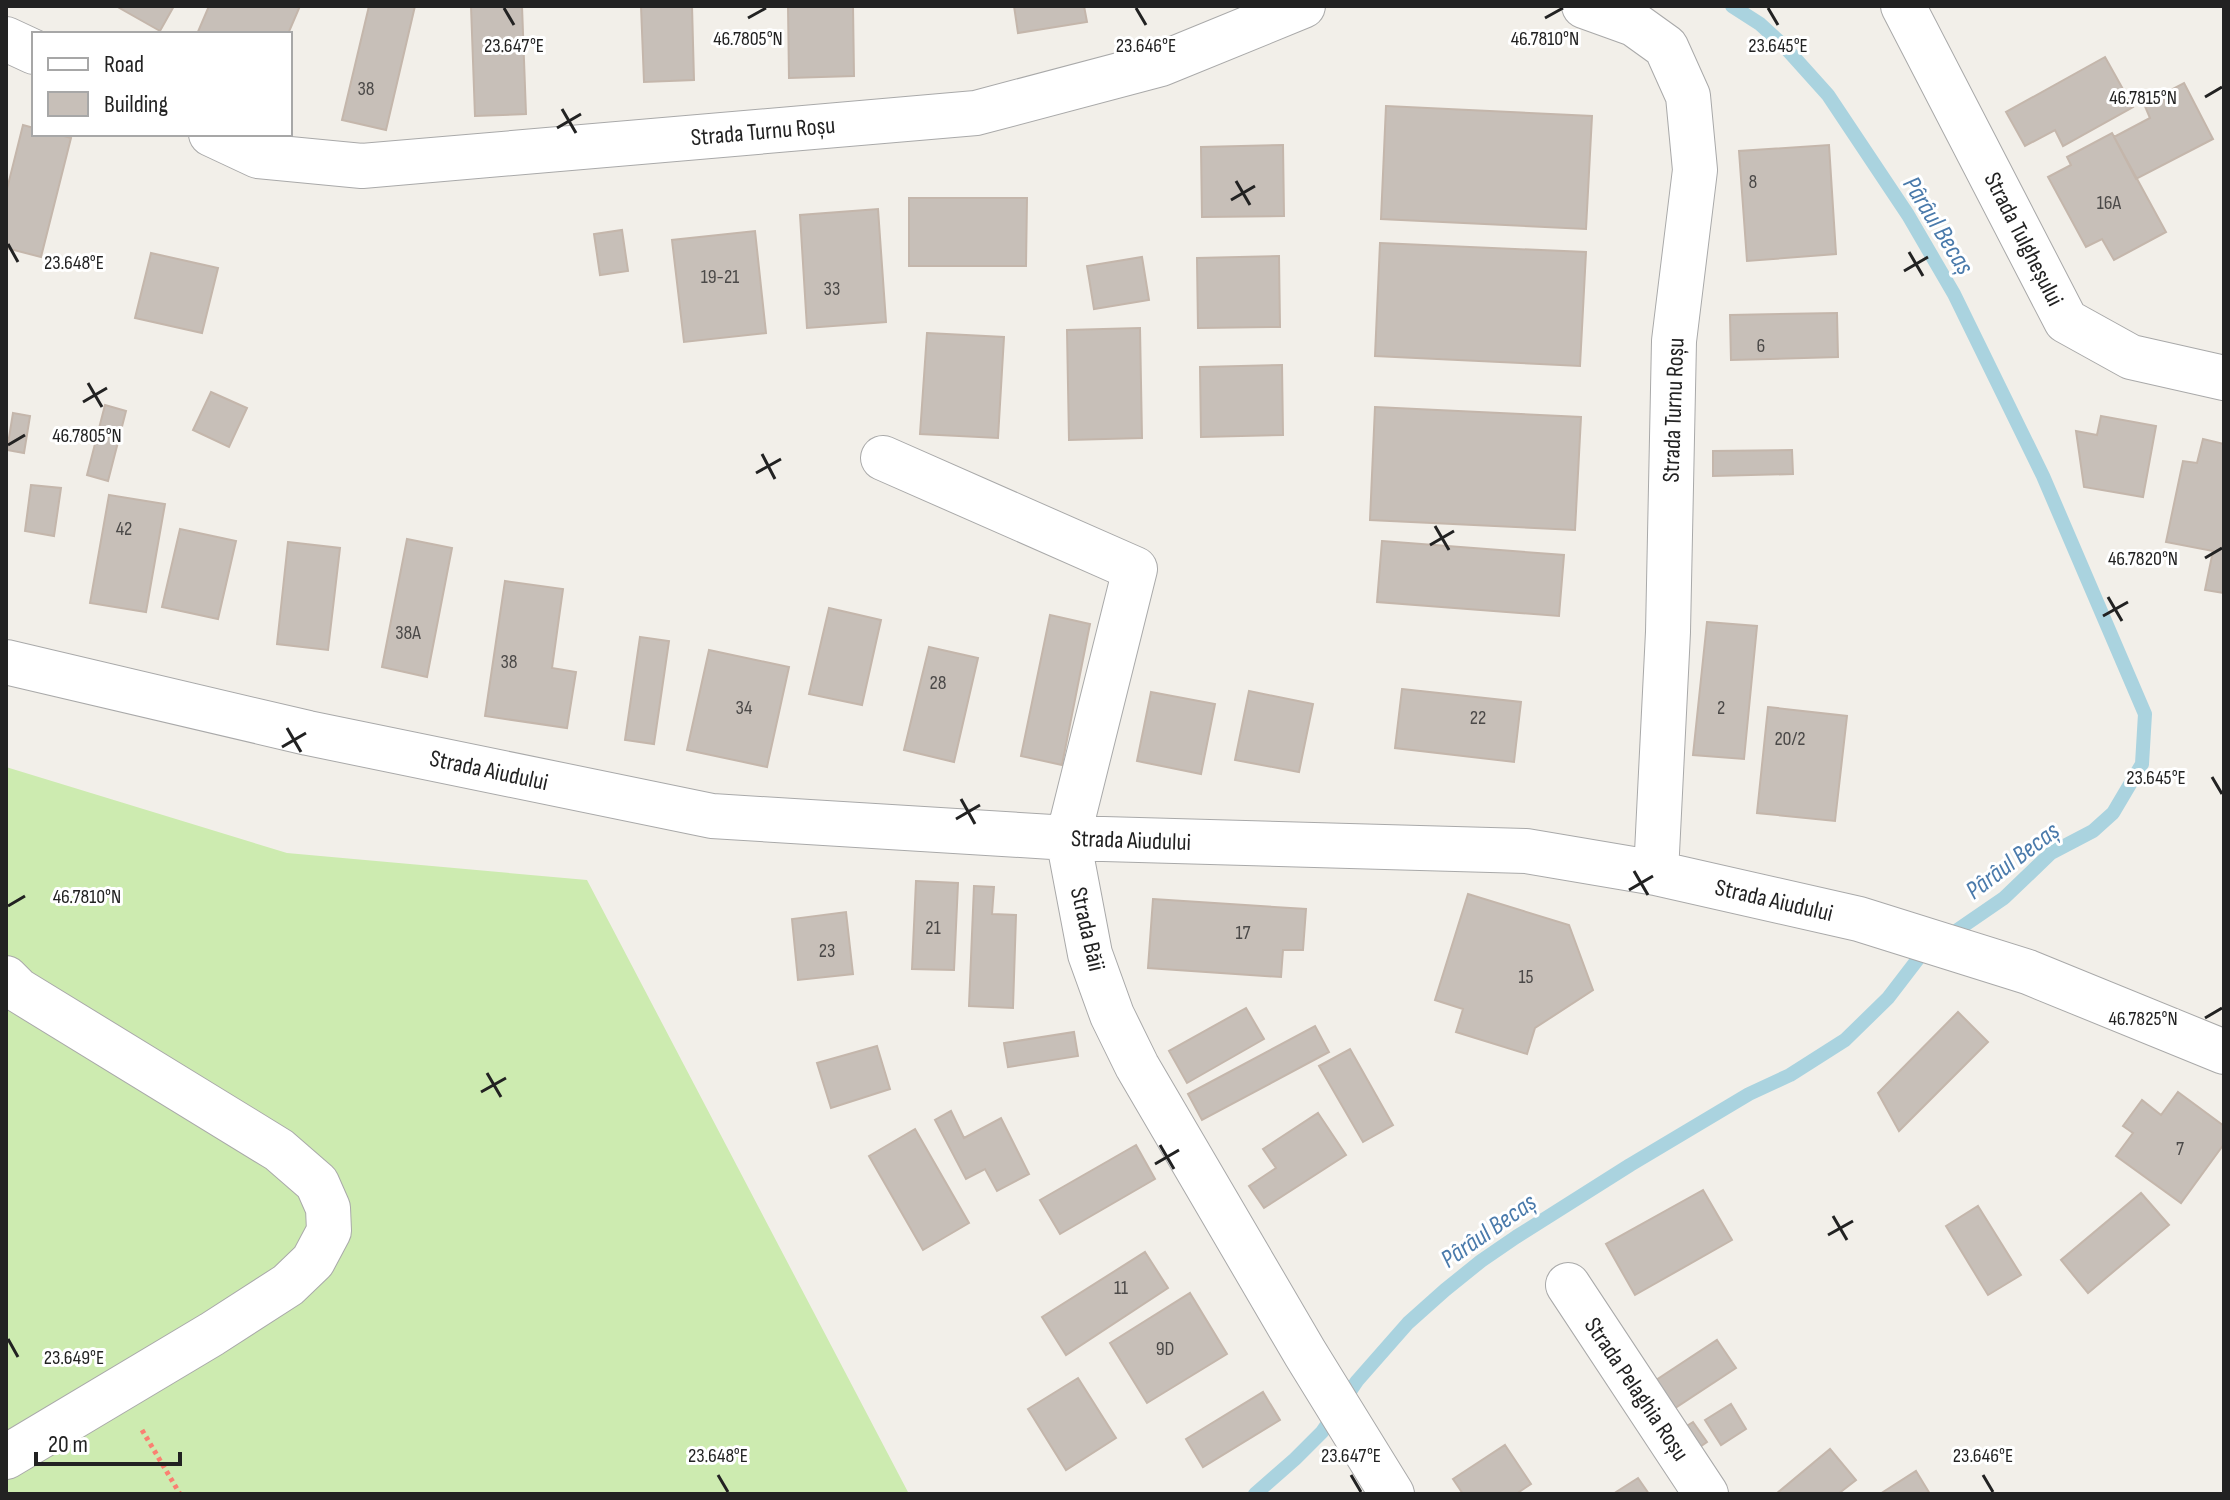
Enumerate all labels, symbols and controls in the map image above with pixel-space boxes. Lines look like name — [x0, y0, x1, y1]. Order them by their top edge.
text: 46.7805°N — [713, 27, 783, 51]
text: 46.7810°N — [1511, 27, 1579, 51]
legend — [32, 32, 292, 136]
text: 23.647°E — [484, 34, 544, 58]
text: 23.646°E — [1116, 34, 1176, 58]
text: 23.645°E — [1748, 34, 1808, 58]
text: Road — [104, 50, 144, 79]
house number: 38 — [357, 77, 375, 101]
text: 46.7815°N — [2109, 86, 2177, 110]
text: Building — [104, 90, 168, 119]
street label: Strada Turnu Roșu — [690, 111, 836, 152]
street label: Strada Tulgheșului — [1977, 168, 2070, 311]
house number: 8 — [1749, 170, 1757, 194]
water label: Pârâul Becaș — [1896, 171, 1980, 280]
house number: 16A — [2097, 191, 2122, 215]
text: 23.648°E — [44, 251, 104, 275]
house number: 19-21 — [701, 265, 739, 289]
house number: 33 — [824, 277, 840, 301]
house number: 6 — [1757, 334, 1765, 358]
street label: Strada Turnu Roșu — [1656, 337, 1691, 483]
text: 46.7805°N — [52, 424, 122, 448]
house number: 42 — [116, 517, 132, 541]
text: 46.7820°N — [2108, 547, 2178, 571]
house number: 38A — [395, 621, 421, 645]
house number: 38 — [500, 650, 518, 674]
house number: 28 — [930, 671, 947, 695]
house number: 34 — [736, 696, 752, 720]
house number: 2 — [1717, 696, 1725, 720]
house number: 22 — [1470, 706, 1486, 730]
house number: 20/2 — [1774, 727, 1806, 751]
street label: Strada Aiudului — [427, 744, 551, 797]
text: 23.645°E — [2126, 766, 2186, 790]
water label: Pârâul Becaș — [1960, 816, 2066, 907]
street label: Strada Aiudului — [1070, 824, 1192, 857]
street label: Strada Aiudului — [1712, 873, 1836, 928]
street label: Strada Băii — [1064, 884, 1111, 974]
text: 46.7810°N — [53, 885, 121, 909]
house number: 21 — [925, 916, 941, 940]
house number: 17 — [1236, 921, 1250, 945]
house number: 23 — [819, 939, 835, 963]
house number: 15 — [1518, 965, 1534, 989]
text: 46.7825°N — [2108, 1007, 2178, 1031]
house number: 7 — [2176, 1137, 2184, 1161]
water label: Pârâul Becaș — [1435, 1187, 1543, 1275]
house number: 11 — [1114, 1276, 1128, 1300]
street label: Strada Pelaghia Roșu — [1578, 1312, 1695, 1466]
house number: 9D — [1156, 1337, 1174, 1361]
text: 23.649°E — [44, 1346, 104, 1370]
scale bar — [36, 1416, 180, 1466]
text: 20 m — [48, 1430, 88, 1459]
text: 23.648°E — [688, 1444, 748, 1468]
text: 23.647°E — [1321, 1444, 1381, 1468]
text: 23.646°E — [1953, 1444, 2013, 1468]

